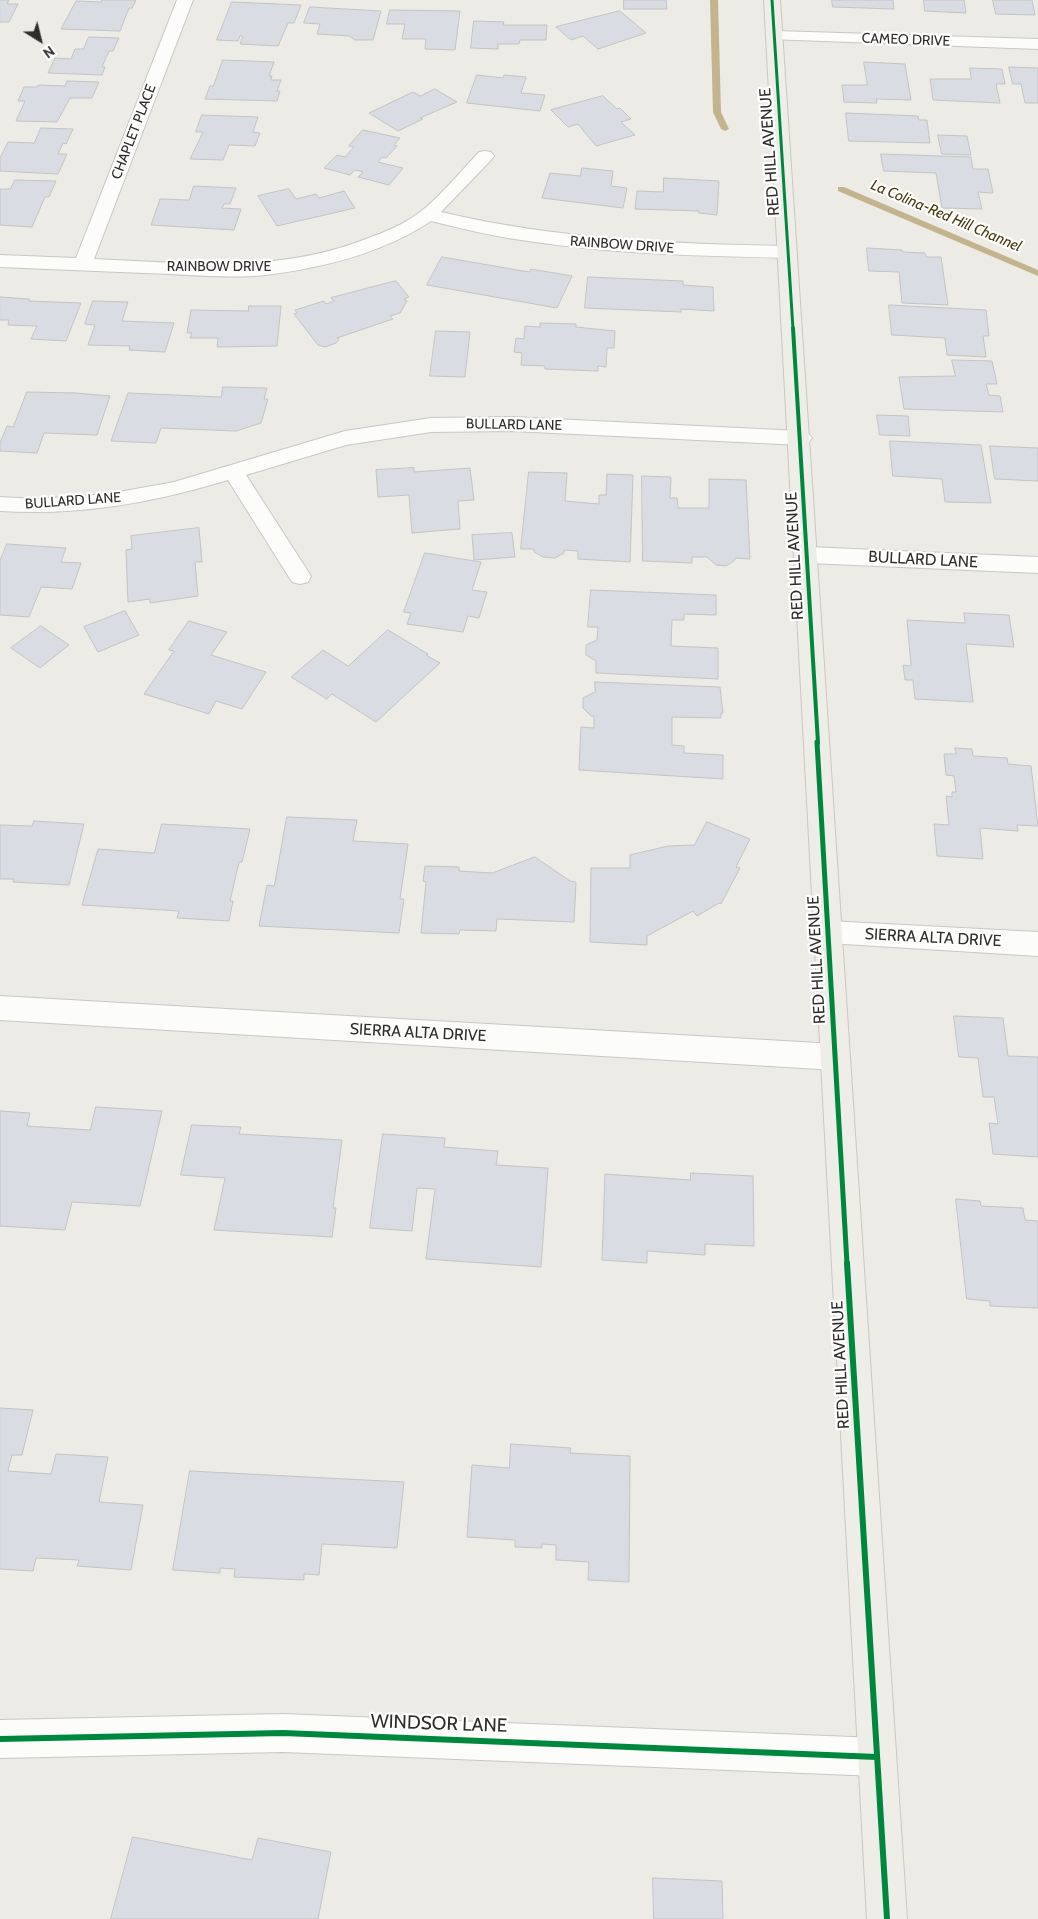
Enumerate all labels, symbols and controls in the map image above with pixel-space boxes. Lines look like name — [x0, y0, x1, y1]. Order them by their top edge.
north arrow — [15, 15, 65, 65]
street label: CAMEO DRIVE — [861, 30, 951, 50]
text: N — [40, 42, 58, 62]
street label: CHAPLET PLACE — [108, 82, 160, 182]
street label: RED HILL AVENUE — [756, 87, 784, 217]
water label: La Colina-Red Hill Channel — [868, 176, 1024, 256]
street label: RAINBOW DRIVE — [569, 233, 675, 257]
street label: RAINBOW DRIVE — [167, 259, 271, 275]
street label: BULLARD LANE — [466, 416, 562, 434]
street label: BULLARD LANE — [24, 489, 122, 513]
street label: RED HILL AVENUE — [782, 492, 808, 620]
street label: BULLARD LANE — [868, 548, 978, 572]
street label: RED HILL AVENUE — [804, 896, 830, 1024]
street label: SIERRA ALTA DRIVE — [864, 925, 1002, 951]
street label: SIERRA ALTA DRIVE — [349, 1020, 487, 1046]
street label: RED HILL AVENUE — [828, 1301, 854, 1429]
street label: WINDSOR LANE — [370, 1710, 508, 1738]

